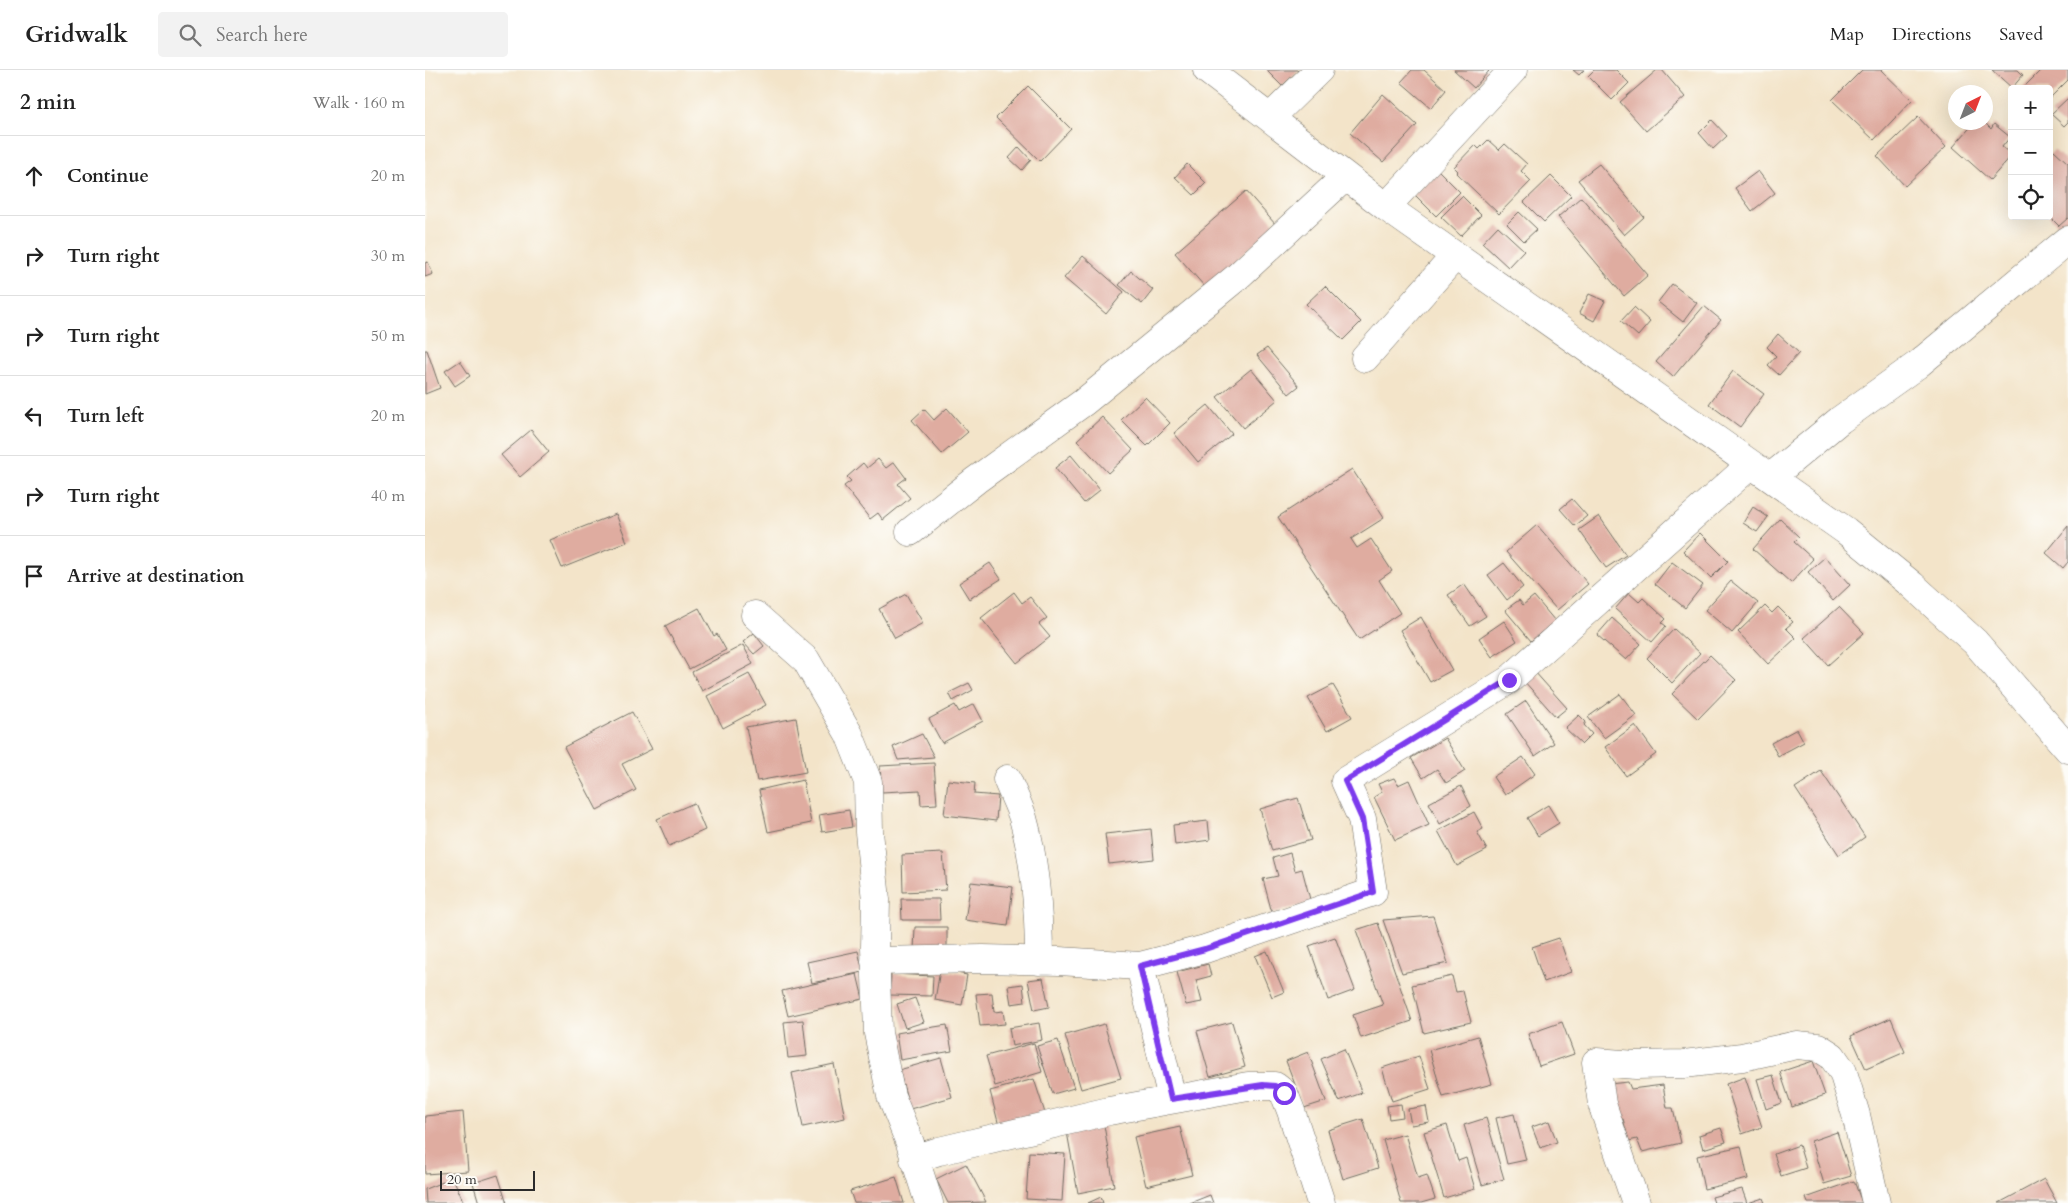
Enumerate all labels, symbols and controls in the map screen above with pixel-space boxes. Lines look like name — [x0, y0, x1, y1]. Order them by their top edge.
search box — [158, 12, 508, 57]
text: Gridwalk — [25, 18, 128, 51]
icon: search — [176, 21, 204, 49]
text: Search here — [216, 22, 308, 48]
text: Map — [1830, 22, 1864, 47]
text: Directions — [1892, 22, 1971, 47]
text: Saved — [1999, 22, 2043, 47]
north arrow — [1948, 85, 1993, 130]
map controls — [2008, 85, 2053, 220]
button: + — [2008, 85, 2053, 130]
text: 2 min — [20, 88, 76, 117]
text: Walk · 160 m — [313, 92, 405, 114]
button: − — [2008, 130, 2053, 175]
icon: ahead — [20, 162, 48, 190]
text: Continue — [67, 163, 149, 189]
text: 20 m — [371, 165, 405, 187]
button: locate — [2008, 175, 2053, 220]
icon: right — [20, 242, 48, 270]
text: Turn right — [67, 243, 159, 269]
text: 30 m — [371, 245, 405, 267]
icon: right — [20, 322, 48, 350]
text: Turn right — [67, 323, 159, 349]
text: 50 m — [371, 325, 405, 347]
icon: left — [20, 402, 48, 430]
text: Turn left — [67, 403, 144, 429]
text: 20 m — [371, 405, 405, 427]
icon: right — [20, 482, 48, 510]
text: Turn right — [67, 483, 159, 509]
text: 40 m — [371, 485, 405, 507]
icon: arrive — [20, 562, 48, 590]
text: Arrive at destination — [67, 563, 244, 589]
route end — [1498, 669, 1521, 692]
route start — [1273, 1082, 1296, 1105]
scale bar — [440, 1168, 535, 1191]
text: 20 m — [447, 1170, 477, 1189]

